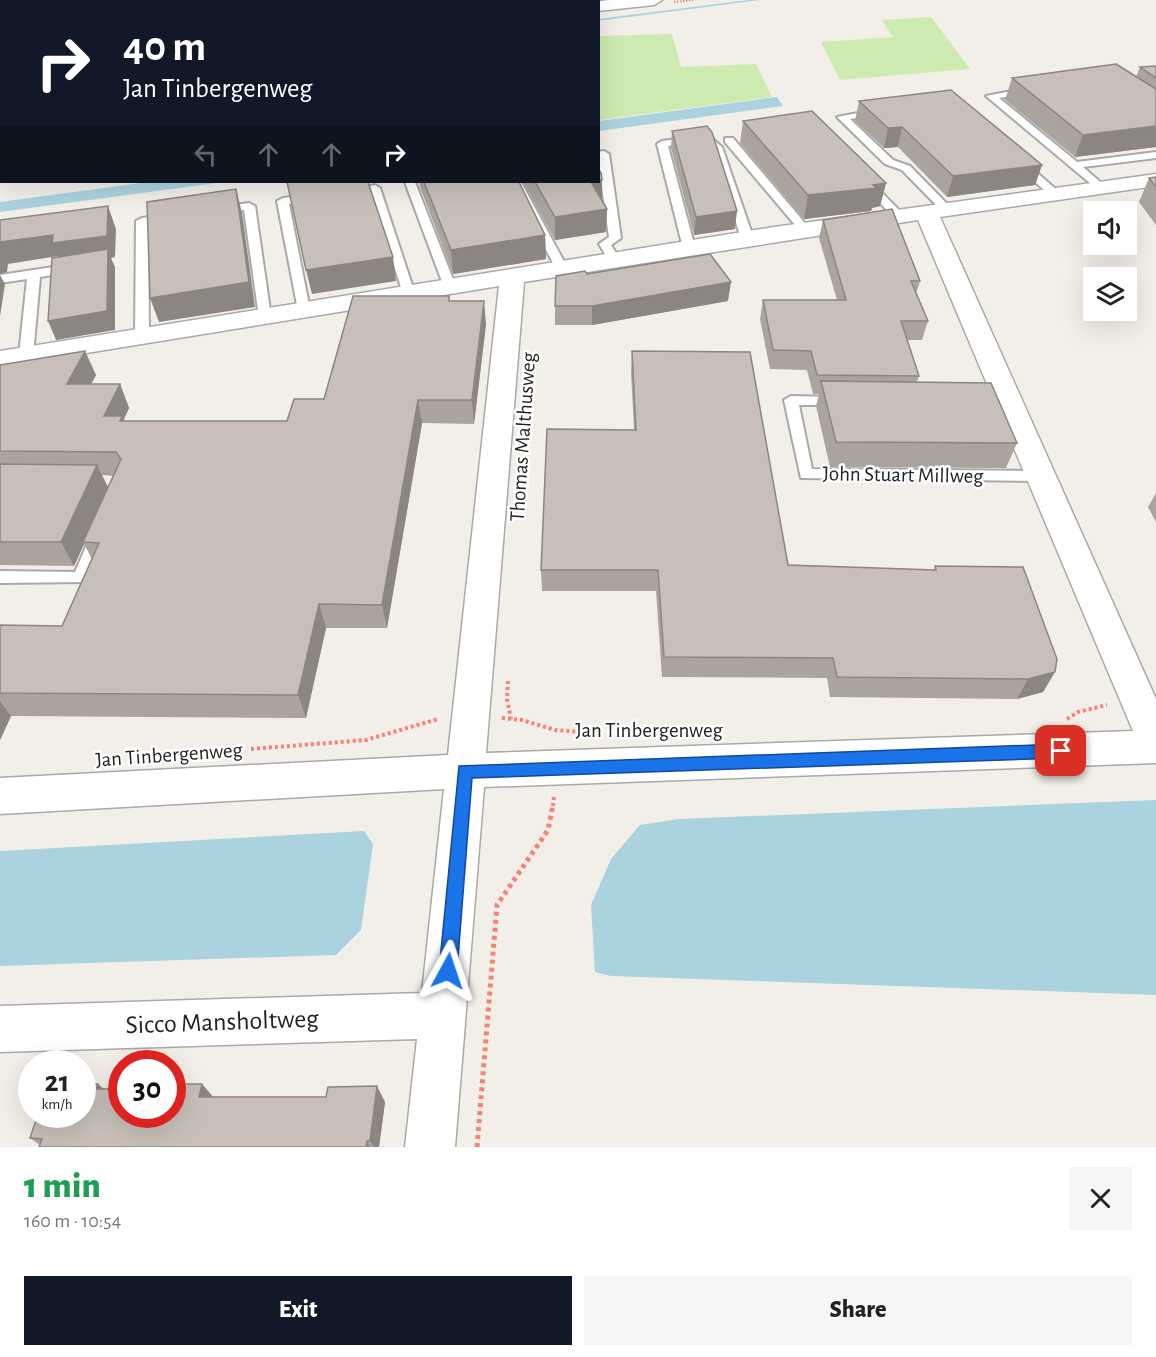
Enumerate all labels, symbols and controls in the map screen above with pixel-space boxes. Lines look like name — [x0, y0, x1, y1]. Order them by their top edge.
icon: right — [24, 24, 102, 102]
text: 40 m — [123, 26, 206, 68]
text: Jan Tinbergenweg — [123, 75, 312, 102]
icon: left — [189, 138, 222, 171]
icon: ahead — [252, 138, 285, 171]
icon: ahead — [315, 138, 348, 171]
icon: right — [378, 138, 411, 171]
map controls — [1083, 201, 1137, 321]
button: sound — [1083, 201, 1137, 255]
button: layers — [1083, 267, 1137, 321]
street label: Thomas Malthusweg — [507, 351, 539, 522]
street label: John Stuart Millweg — [822, 463, 984, 487]
street label: Jan Tinbergenweg — [575, 720, 723, 741]
pin — [1035, 725, 1086, 776]
icon: arrive — [1044, 734, 1077, 767]
street label: Jan Tinbergenweg — [95, 739, 244, 771]
position arrow — [416, 939, 480, 1003]
street label: Sicco Mansholtweg — [125, 1006, 319, 1038]
speed limit sign: 30 — [108, 1050, 186, 1128]
text: 21 — [45, 1067, 69, 1097]
text: km/h — [42, 1097, 72, 1112]
button: close — [1069, 1167, 1132, 1230]
text: 1 min — [24, 1168, 101, 1204]
text: 160 m · 10:54 — [24, 1211, 121, 1231]
button: Exit — [24, 1276, 572, 1345]
button: Share — [584, 1276, 1132, 1345]

